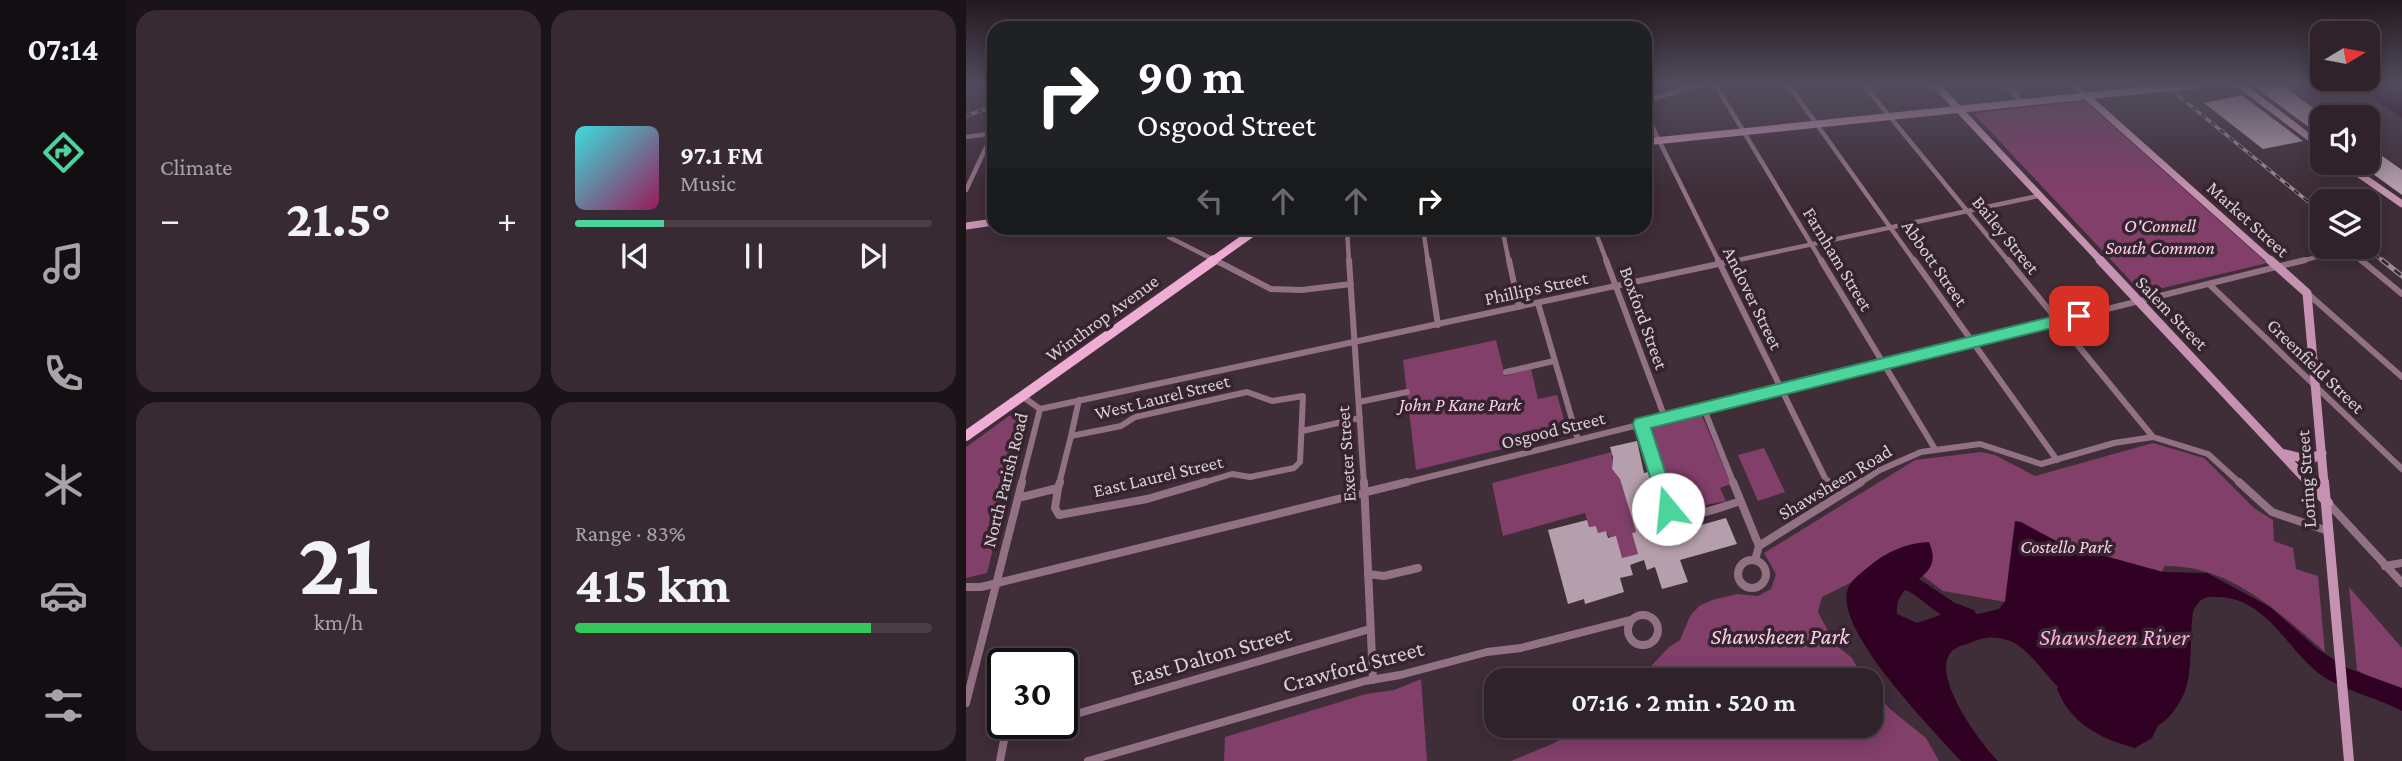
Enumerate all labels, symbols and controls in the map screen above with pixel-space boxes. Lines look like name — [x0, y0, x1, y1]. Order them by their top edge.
north arrow — [2310, 21, 2380, 91]
map controls — [2310, 21, 2380, 259]
text: 07:14 — [27, 31, 99, 67]
icon: right — [1022, 49, 1113, 140]
text: 90 m — [1137, 49, 1244, 104]
button: sound — [2310, 105, 2380, 175]
text: Osgood Street — [1137, 107, 1316, 143]
icon: directions — [39, 128, 88, 177]
text: 97.1 FM — [680, 141, 763, 170]
text: Climate — [160, 154, 232, 180]
text: Music — [680, 170, 736, 196]
street label: Market Street — [2203, 177, 2294, 262]
icon: left — [1191, 182, 1229, 220]
icon: ahead — [1264, 182, 1302, 220]
icon: ahead — [1337, 182, 1375, 220]
icon: right — [1410, 182, 1448, 220]
text: 21.5° — [286, 189, 391, 247]
button: layers — [2310, 189, 2380, 259]
street label: Bailey Street — [1968, 192, 2044, 279]
text: − — [160, 198, 180, 240]
text: + — [497, 198, 517, 240]
street label: Farnham Street — [1799, 203, 1878, 315]
park label: O'Connell South Common — [2105, 215, 2215, 258]
street label: Abbott Street — [1898, 216, 1973, 311]
icon: previous — [616, 237, 654, 275]
icon: pause — [735, 237, 773, 275]
icon: next — [854, 237, 892, 275]
icon: music — [39, 239, 88, 288]
street label: Andover Street — [1719, 243, 1787, 354]
street label: Boxford Street — [1616, 264, 1673, 373]
street label: Phillips Street — [1482, 267, 1590, 309]
street label: Winthrop Avenue — [1042, 270, 1162, 366]
street label: Salem Street — [2132, 272, 2213, 355]
pin — [2049, 286, 2109, 346]
icon: arrive — [2060, 297, 2098, 335]
street label: Greenfield Street — [2263, 314, 2369, 418]
icon: phone — [39, 349, 88, 398]
street label: West Laurel Street — [1092, 370, 1232, 424]
park label: John P Kane Park — [1396, 394, 1522, 415]
street label: Exeter Street — [1332, 405, 1360, 503]
street label: Osgood Street — [1499, 407, 1608, 453]
street label: North Parish Road — [978, 410, 1032, 550]
street label: Loring Street — [2292, 429, 2320, 529]
street label: Shawsheen Road — [1775, 440, 1895, 524]
street label: East Laurel Street — [1091, 451, 1226, 501]
icon: climate — [39, 460, 88, 509]
position arrow — [1631, 472, 1705, 546]
text: 21 — [298, 512, 379, 614]
text: Range · 83% — [575, 520, 686, 546]
park label: Costello Park — [2020, 536, 2113, 557]
text: 415 km — [575, 555, 730, 613]
icon: car — [39, 571, 88, 620]
text: km/h — [314, 609, 363, 635]
street label: East Dalton Street — [1128, 620, 1295, 690]
park label: Shawsheen Park — [1711, 623, 1850, 649]
water label: Shawsheen River — [2039, 623, 2190, 650]
street label: Crawford Street — [1280, 635, 1427, 697]
speed limit sign: 30 — [987, 648, 1078, 739]
icon: filters — [39, 681, 88, 730]
text: 07:16 · 2 min · 520 m — [1571, 688, 1796, 717]

